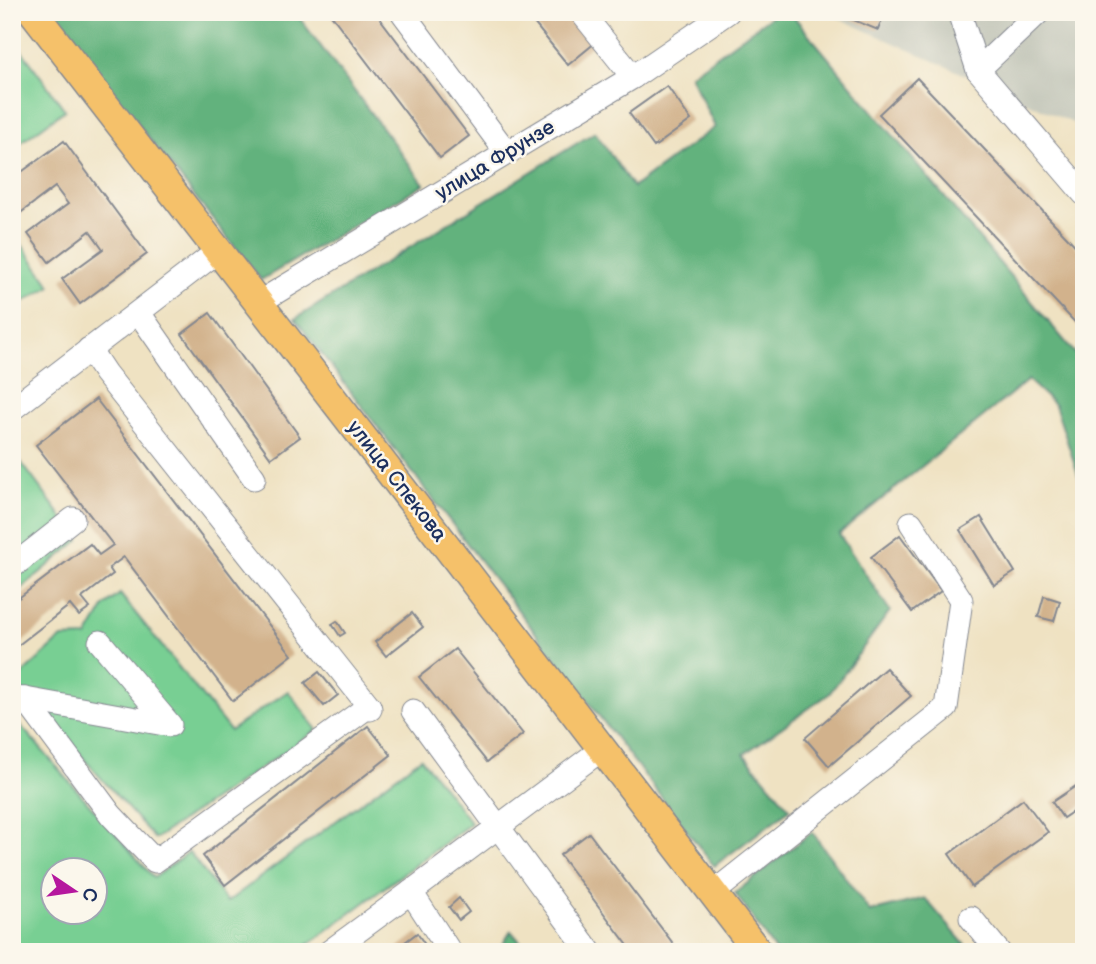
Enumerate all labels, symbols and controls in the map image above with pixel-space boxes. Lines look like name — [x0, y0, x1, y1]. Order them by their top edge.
street label: улица Фрунзе — [431, 114, 560, 206]
street label: улица Спекова — [342, 415, 452, 547]
north arrow — [38, 856, 108, 926]
text: С — [76, 885, 102, 904]

